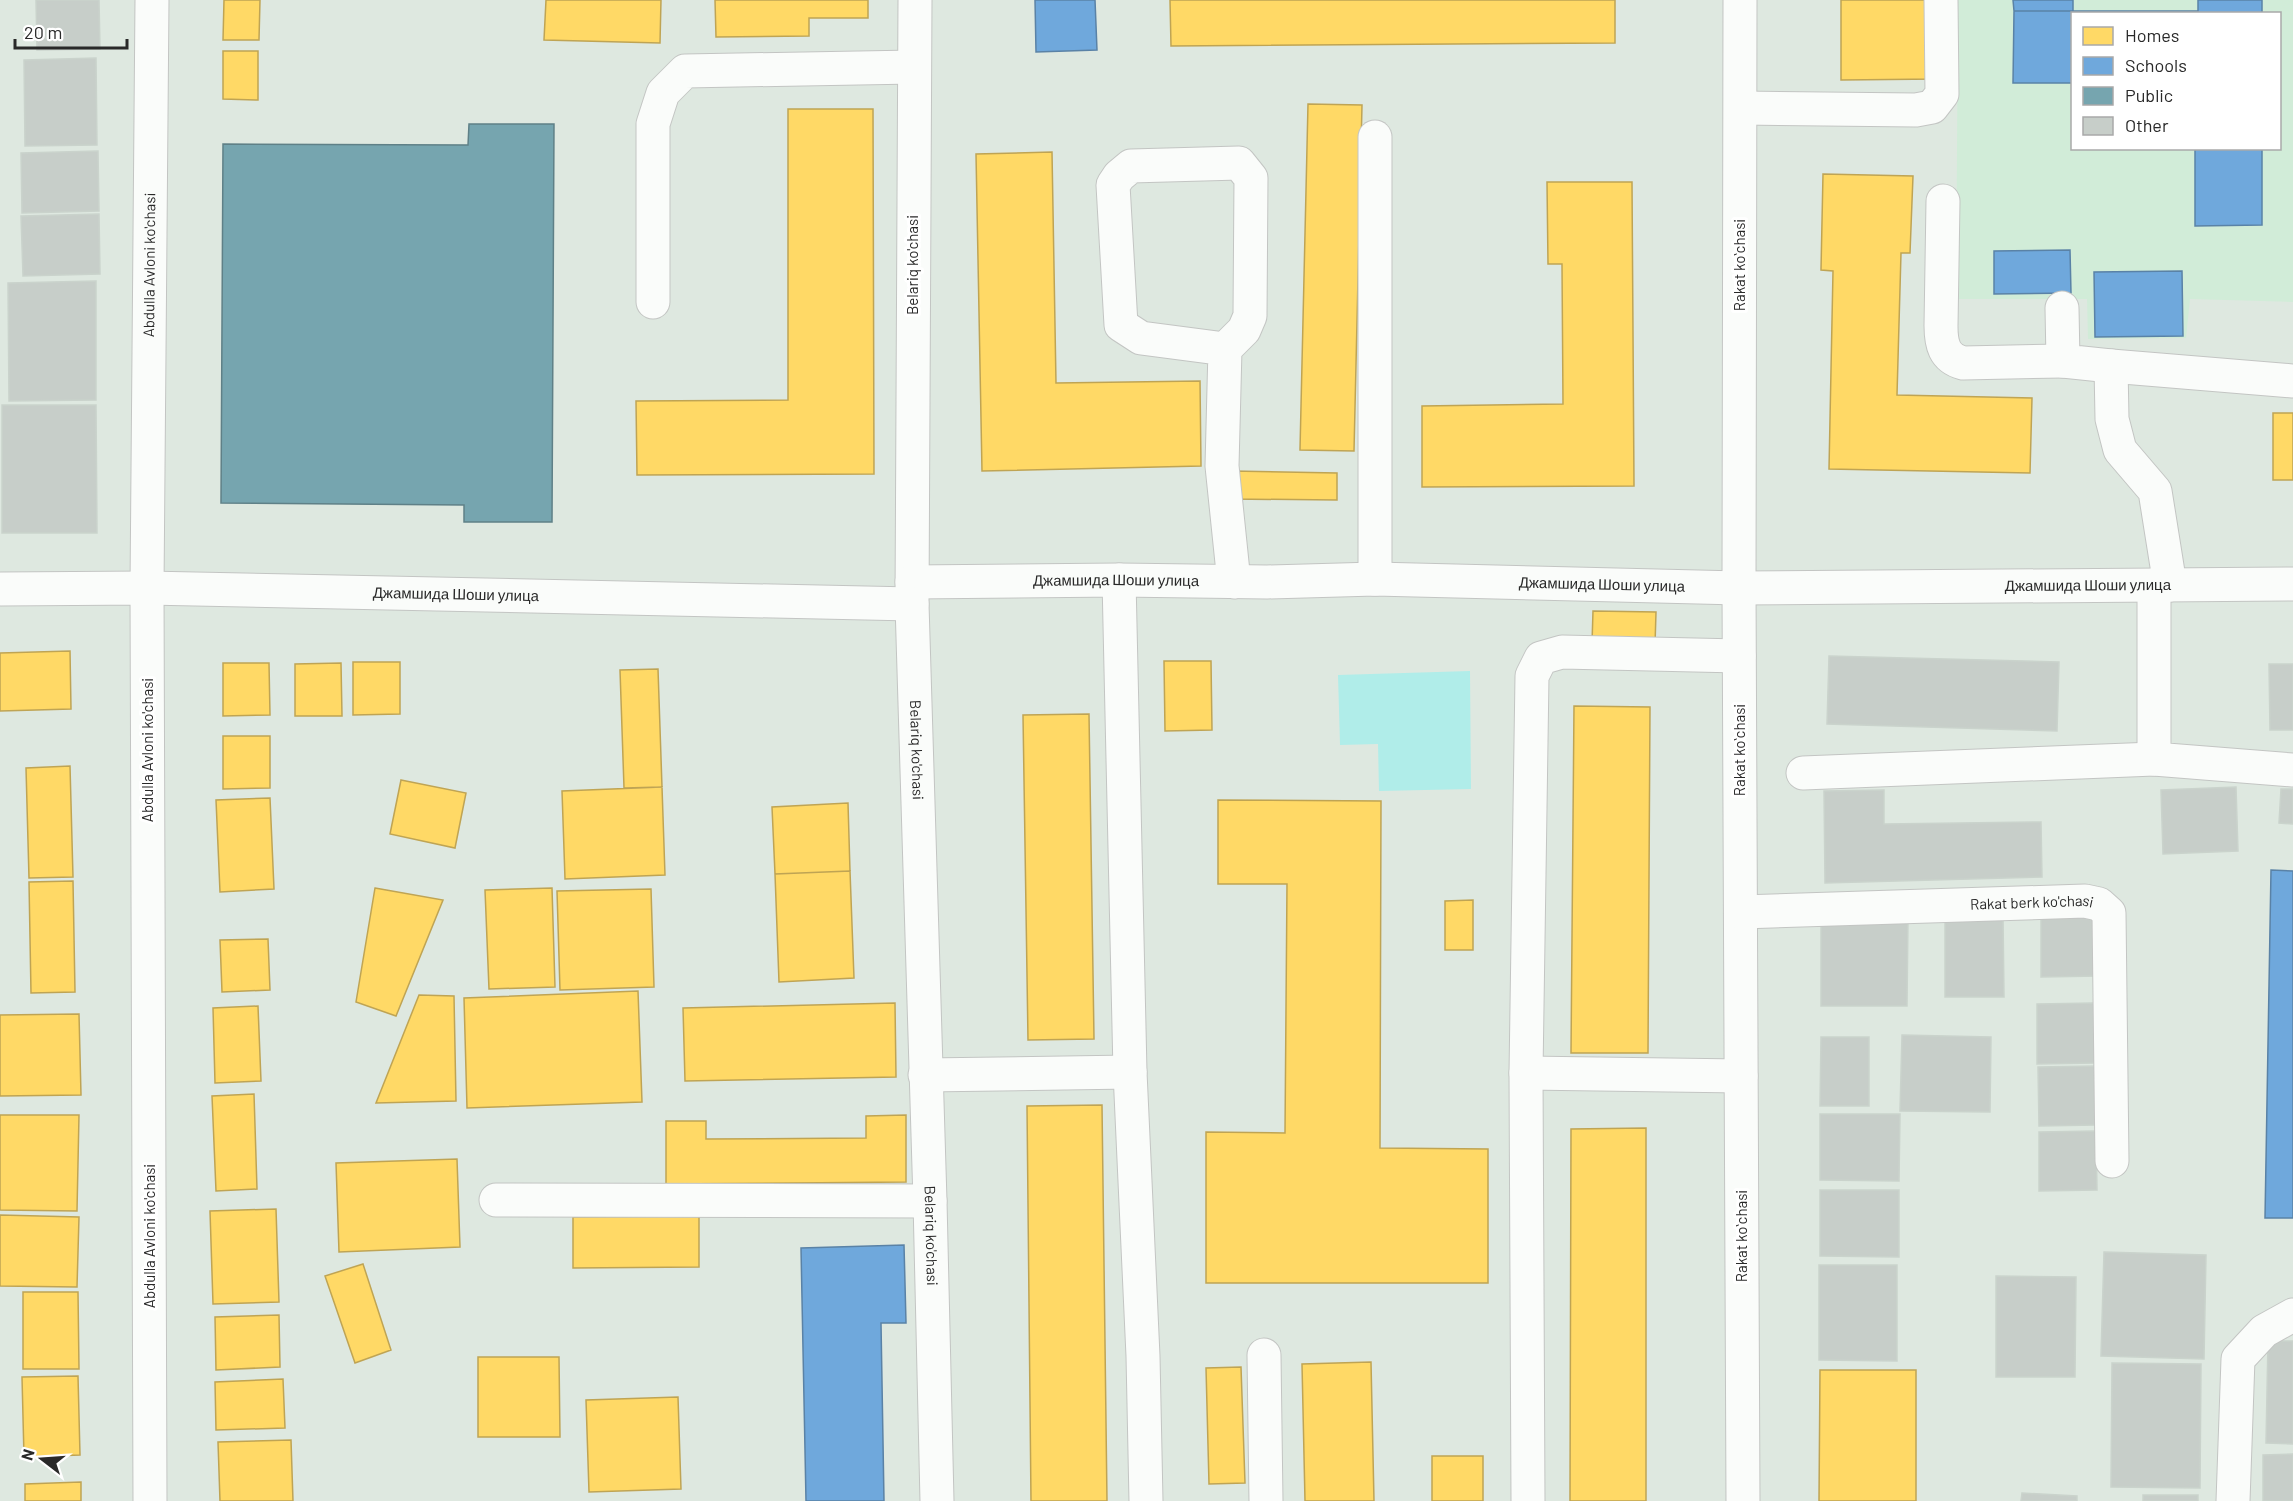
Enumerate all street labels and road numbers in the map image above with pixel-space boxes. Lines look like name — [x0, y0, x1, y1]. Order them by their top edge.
street label: Abdulla Avloni ko'chasi — [139, 193, 158, 337]
street label: Belariq ko'chasi — [903, 215, 921, 315]
street label: Rakat koʻchasi — [1730, 219, 1748, 311]
street label: Джамшида Шоши улица — [1033, 570, 1200, 589]
street label: Джамшида Шоши улица — [1519, 573, 1686, 595]
street label: Джамшида Шоши улица — [2005, 575, 2172, 594]
street label: Джамшида Шоши улица — [373, 583, 540, 604]
street label: Abdulla Avloni ko'chasi — [138, 678, 156, 822]
street label: Belariq ko'chasi — [907, 700, 928, 800]
street label: Rakat koʻchasi — [1730, 704, 1748, 796]
street label: Rakat berk ko'chasi — [1970, 891, 2095, 913]
street label: Abdulla Avloni ko'chasi — [140, 1164, 158, 1308]
street label: Belariq ko'chasi — [922, 1185, 942, 1286]
street label: Rakat koʻchasi — [1732, 1190, 1750, 1282]

